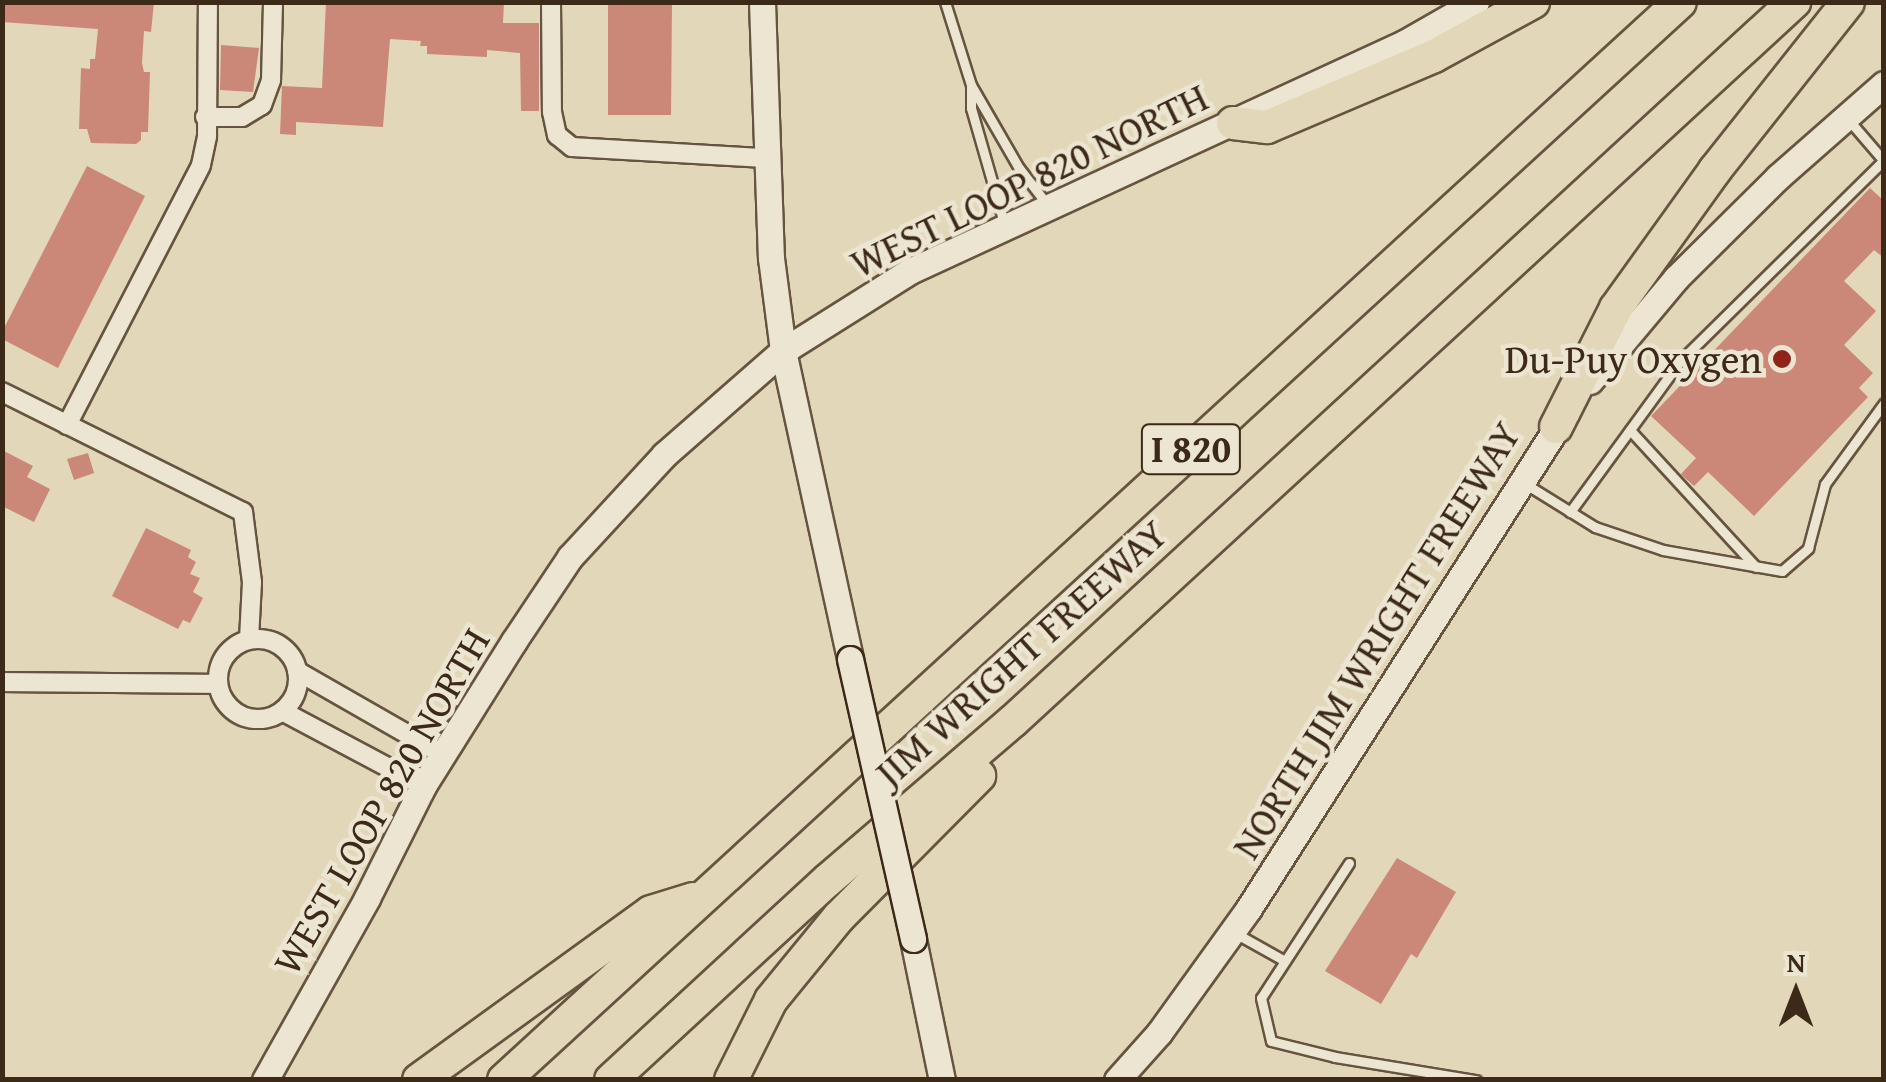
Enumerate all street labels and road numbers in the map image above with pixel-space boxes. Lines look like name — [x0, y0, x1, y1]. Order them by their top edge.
street label: WEST LOOP 820 NORTH — [842, 73, 1216, 287]
street label: NORTH JIM WRIGHT FREEWAY — [1222, 413, 1530, 867]
road number: I 820 — [1138, 416, 1244, 482]
street label: JIM WRIGHT FREEWAY — [865, 509, 1177, 797]
street label: WEST LOOP 820 NORTH — [262, 619, 500, 983]

